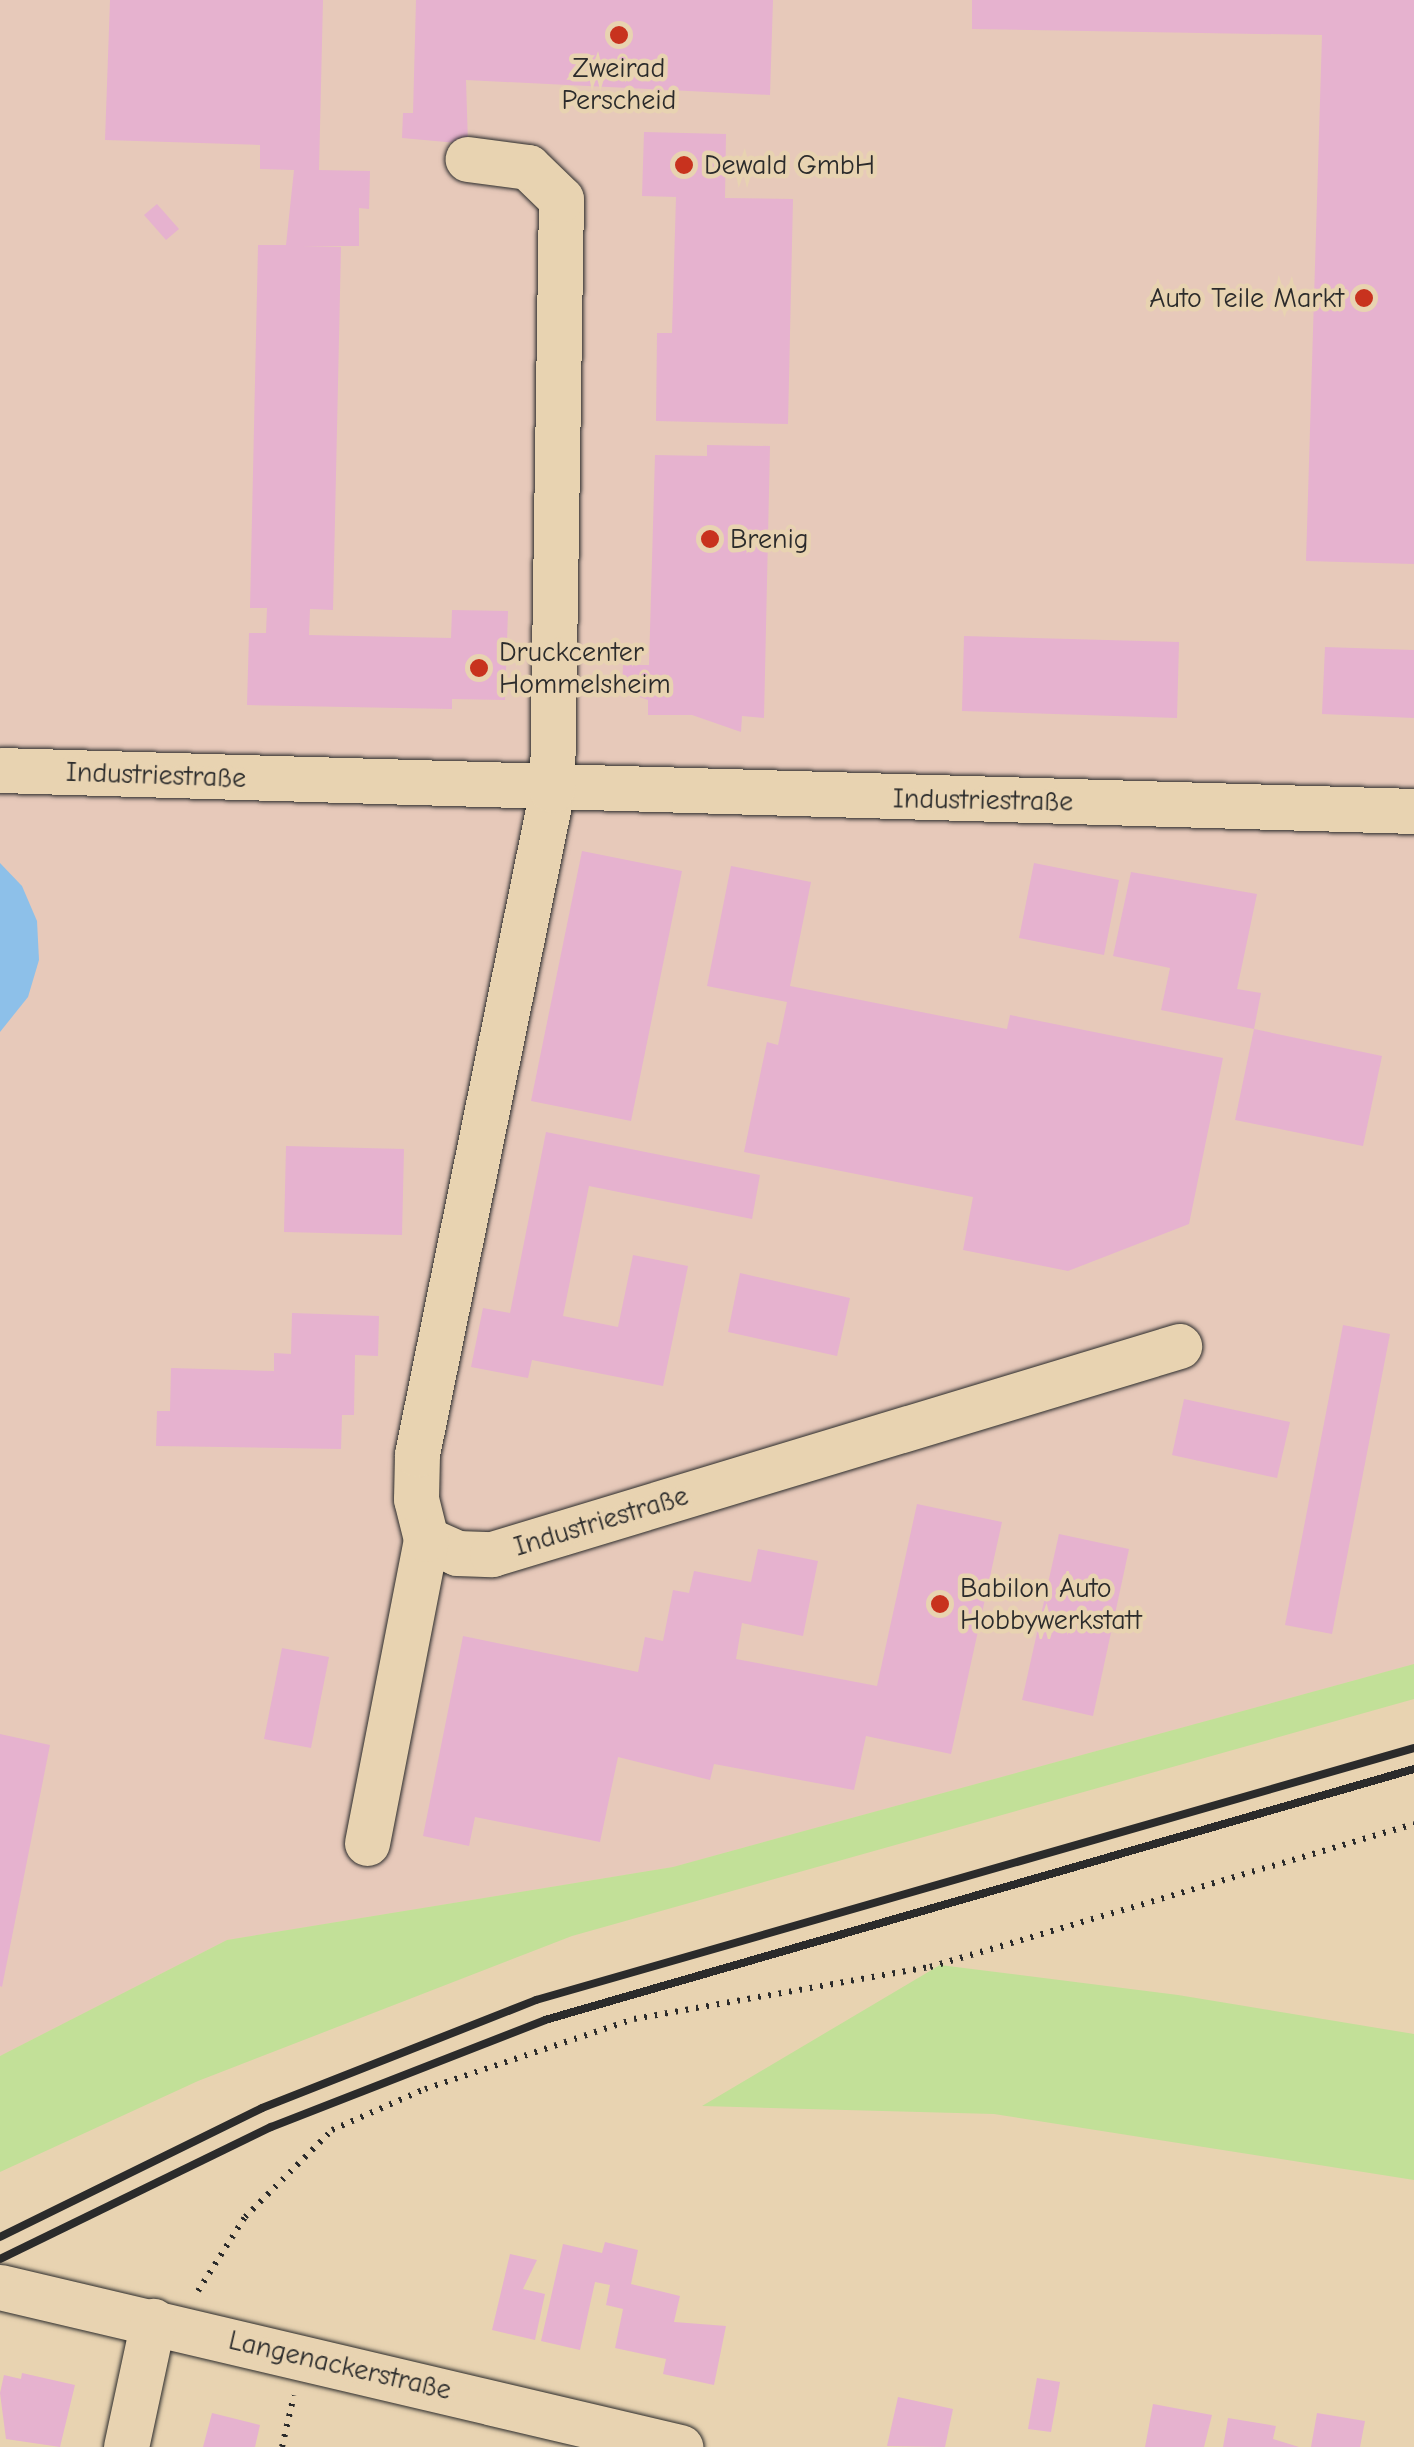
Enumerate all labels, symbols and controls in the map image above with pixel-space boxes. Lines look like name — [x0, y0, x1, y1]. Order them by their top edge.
marker: Zweirad Perscheid — [608, 24, 630, 46]
place label: Zweirad Perscheid — [562, 51, 676, 117]
place label: Dewald GmbH — [704, 148, 875, 182]
marker: Dewald GmbH — [673, 154, 695, 176]
place label: Auto Teile Markt — [1149, 281, 1344, 315]
marker: Auto Teile Markt — [1353, 287, 1375, 309]
place label: Brenig — [730, 522, 809, 556]
marker: Brenig — [699, 528, 721, 550]
place label: Druckcenter Hommelsheim — [499, 635, 671, 701]
marker: Druckcenter Hommelsheim — [468, 657, 490, 679]
street label: Industriestraße — [65, 755, 247, 795]
street label: Industriestraße — [893, 782, 1073, 818]
street label: Industriestraße — [510, 1479, 692, 1563]
place label: Babilon Auto Hobbywerkstatt — [960, 1571, 1142, 1637]
marker: Babilon Auto Hobbywerkstatt — [929, 1593, 951, 1615]
street label: Langenackerstraße — [225, 2323, 455, 2407]

